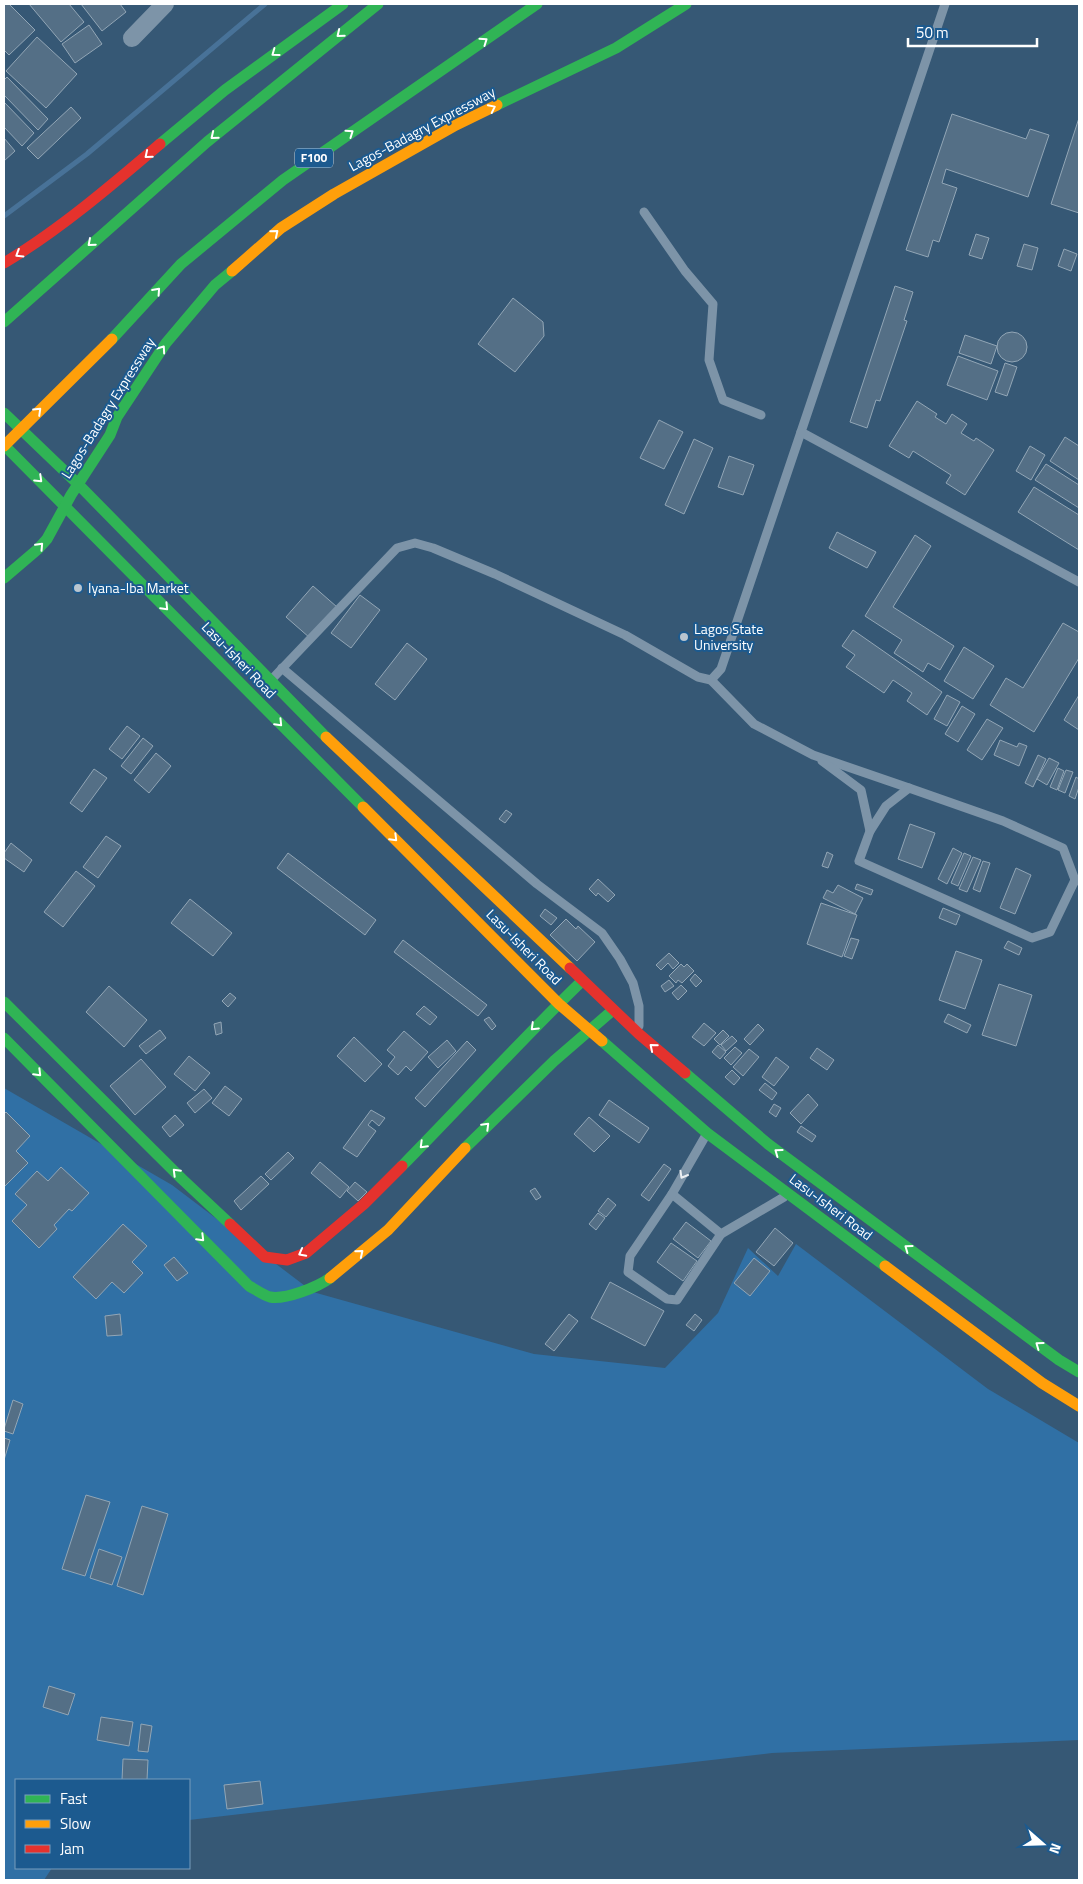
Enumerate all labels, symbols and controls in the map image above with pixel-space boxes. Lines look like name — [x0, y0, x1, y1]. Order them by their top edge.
scale bar — [908, 15, 1037, 47]
text: 50 m — [916, 21, 949, 44]
one-way arrow — [337, 29, 346, 37]
one-way arrow — [478, 38, 488, 47]
one-way arrow — [271, 47, 281, 56]
street label: Lagos-Badagry Expressway — [345, 81, 499, 176]
one-way arrow — [486, 104, 495, 114]
one-way arrow — [345, 130, 354, 139]
one-way arrow — [210, 131, 219, 140]
road number: F100 — [295, 148, 333, 168]
one-way arrow — [145, 149, 154, 158]
one-way arrow — [270, 230, 279, 239]
one-way arrow — [88, 237, 97, 246]
one-way arrow — [16, 247, 25, 257]
one-way arrow — [151, 287, 160, 296]
street label: Lagos-Badagry Expressway — [55, 333, 160, 483]
one-way arrow — [156, 345, 165, 354]
one-way arrow — [32, 408, 41, 417]
one-way arrow — [33, 473, 42, 482]
one-way arrow — [34, 543, 43, 552]
place label: Iyana-Iba Market — [88, 577, 189, 598]
marker: Iyana-Iba Market — [72, 582, 84, 594]
one-way arrow — [159, 601, 168, 610]
street label: Lasu-Isheri Road — [197, 617, 282, 703]
place label: Lagos State University — [694, 618, 763, 655]
marker: Lagos State University — [678, 631, 690, 643]
one-way arrow — [273, 717, 282, 726]
one-way arrow — [388, 832, 397, 841]
street label: Lasu-Isheri Road — [482, 904, 567, 989]
one-way arrow — [531, 1021, 540, 1030]
one-way arrow — [650, 1044, 659, 1053]
one-way arrow — [32, 1067, 41, 1076]
one-way arrow — [480, 1122, 489, 1131]
one-way arrow — [420, 1139, 429, 1148]
one-way arrow — [774, 1149, 784, 1158]
street label: Lasu-Isheri Road — [785, 1168, 877, 1245]
one-way arrow — [172, 1169, 181, 1178]
one-way arrow — [679, 1170, 689, 1179]
one-way arrow — [195, 1232, 204, 1241]
one-way arrow — [904, 1245, 914, 1254]
one-way arrow — [299, 1247, 308, 1257]
one-way arrow — [354, 1250, 363, 1259]
one-way arrow — [1035, 1342, 1045, 1351]
legend — [15, 1779, 190, 1869]
text: Fast — [60, 1787, 88, 1810]
text: Slow — [60, 1812, 91, 1835]
north arrow — [1018, 1819, 1068, 1869]
text: Jam — [60, 1837, 84, 1860]
text: N — [1044, 1840, 1067, 1857]

